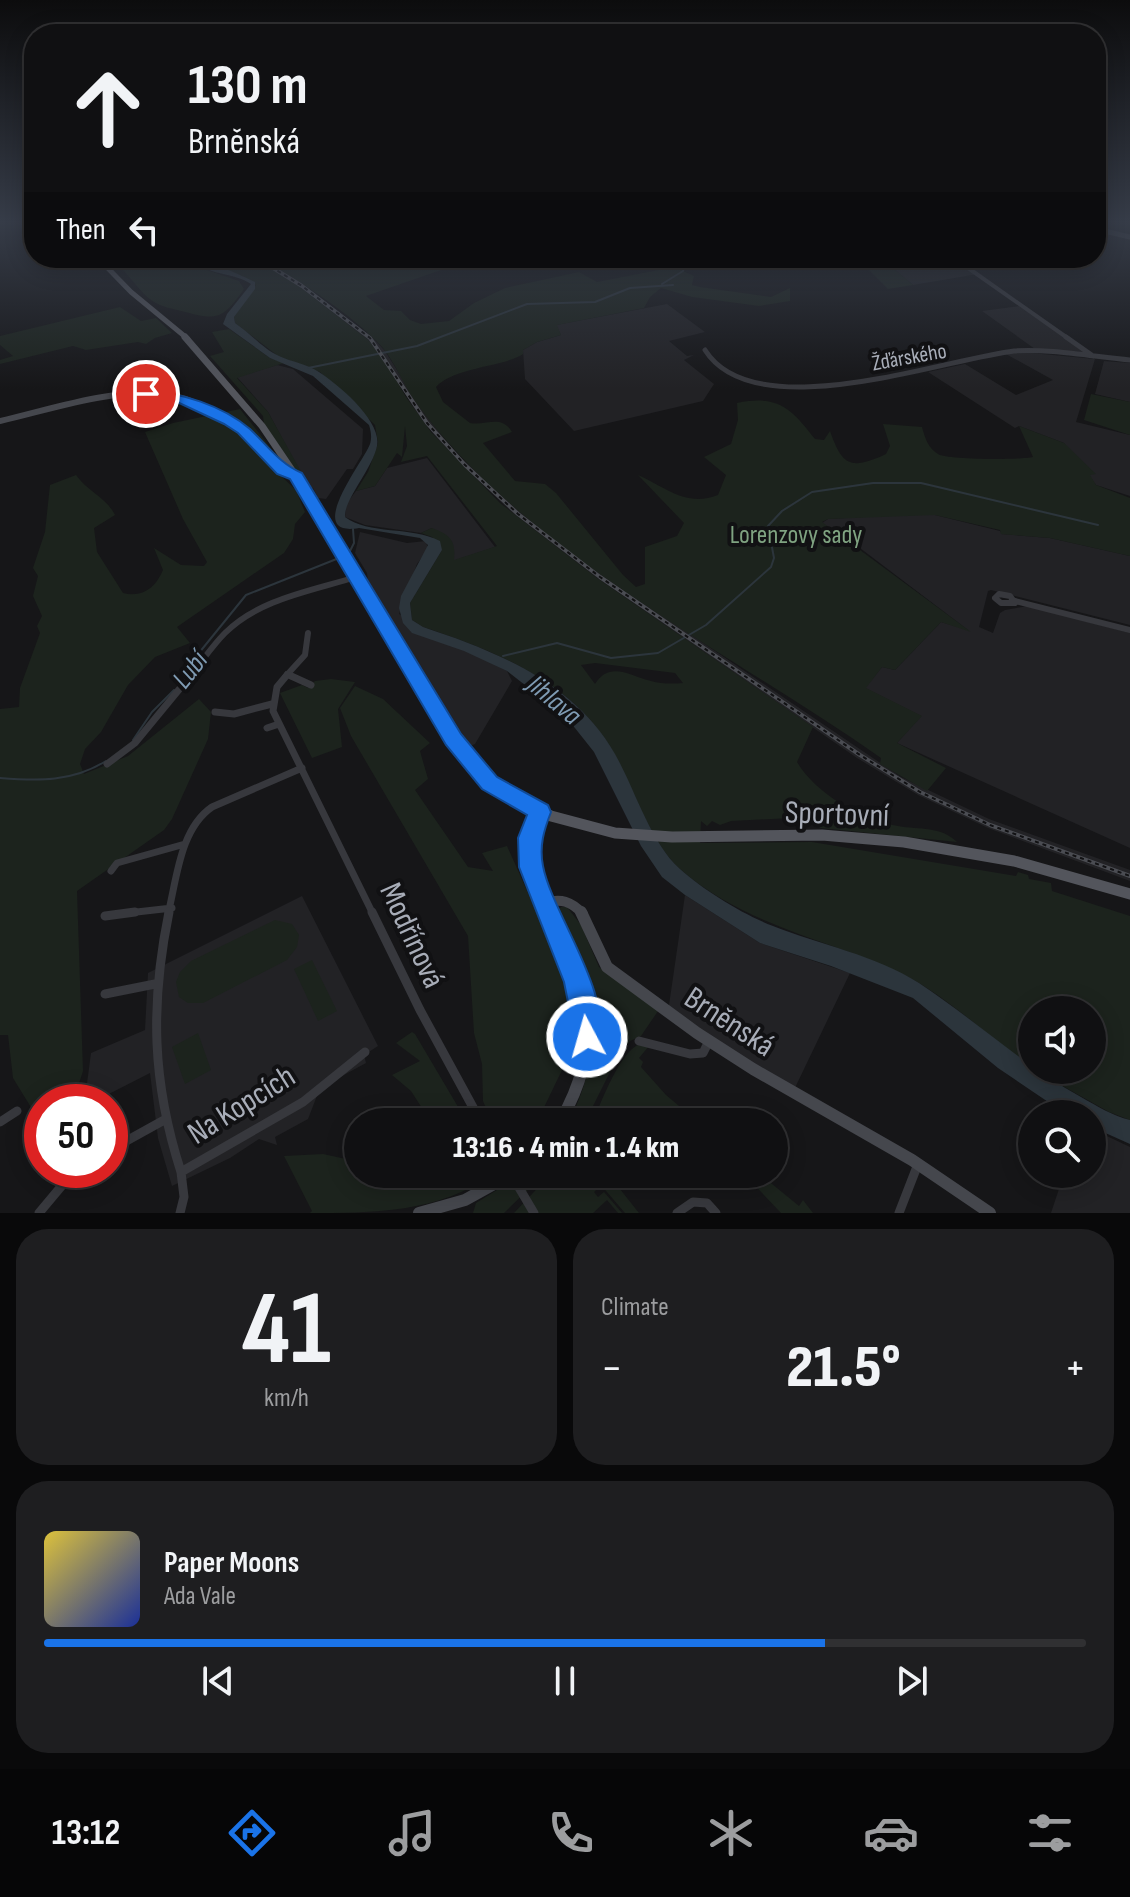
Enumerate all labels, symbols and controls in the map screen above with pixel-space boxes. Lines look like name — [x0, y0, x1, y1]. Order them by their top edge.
text: 130 m — [188, 53, 308, 120]
icon: ahead — [56, 56, 160, 160]
text: Brněnská — [188, 121, 300, 164]
icon: left — [122, 208, 166, 252]
text: Then — [56, 212, 106, 248]
street label: Žďárského — [870, 338, 949, 377]
pin — [112, 360, 180, 428]
icon: arrive — [124, 372, 168, 416]
park label: Lorenzovy sady — [730, 520, 862, 551]
water label: Lubí — [165, 642, 217, 695]
water label: Jihlava — [519, 667, 588, 733]
street label: Sportovní — [784, 793, 890, 836]
street label: Modřínová — [370, 877, 453, 995]
street label: Brněnská — [677, 979, 782, 1066]
position arrow — [545, 995, 629, 1079]
map controls — [1018, 996, 1106, 1188]
button: sound — [1018, 996, 1106, 1084]
street label: Na Kopcích — [181, 1057, 303, 1153]
speed limit sign: 50 — [24, 1084, 128, 1188]
button: search — [1018, 1100, 1106, 1188]
text: 13:16 · 4 min · 1.4 km — [453, 1130, 679, 1166]
text: 41 — [242, 1268, 331, 1393]
text: Climate — [601, 1292, 669, 1323]
text: 21.5° — [786, 1332, 901, 1404]
text: − — [601, 1342, 623, 1395]
text: + — [1064, 1342, 1086, 1395]
text: km/h — [264, 1383, 309, 1414]
text: Paper Moons — [164, 1545, 299, 1581]
text: Ada Vale — [164, 1581, 236, 1612]
icon: previous — [196, 1659, 240, 1703]
icon: pause — [543, 1659, 587, 1703]
icon: next — [890, 1659, 934, 1703]
icon: directions — [224, 1805, 280, 1861]
icon: music — [384, 1805, 440, 1861]
icon: phone — [543, 1805, 599, 1861]
icon: climate — [703, 1805, 759, 1861]
icon: car — [863, 1805, 919, 1861]
icon: filters — [1022, 1805, 1078, 1861]
text: 13:12 — [52, 1812, 120, 1855]

